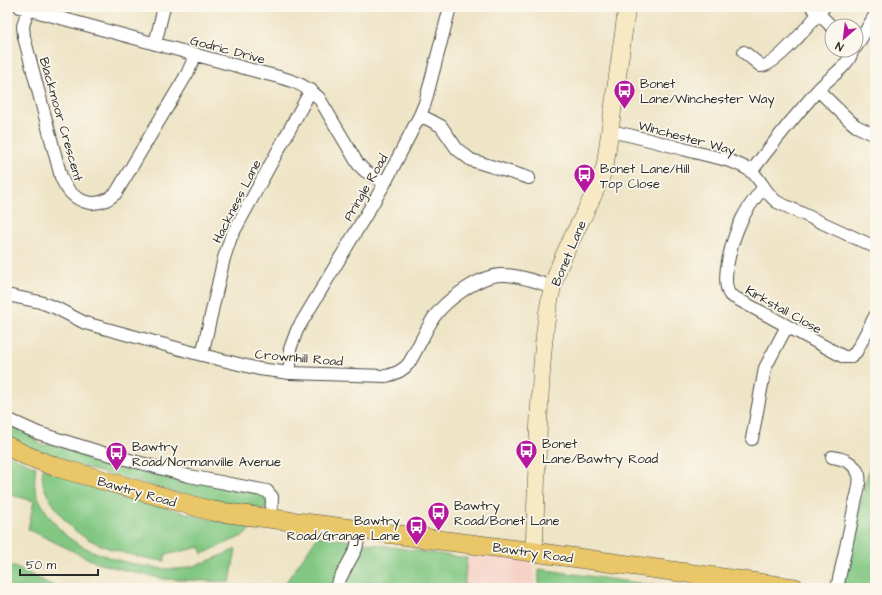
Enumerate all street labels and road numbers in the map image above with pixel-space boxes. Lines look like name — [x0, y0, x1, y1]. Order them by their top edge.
street label: Godric Drive — [188, 31, 267, 69]
street label: Blackmoor Crescent — [35, 55, 88, 184]
street label: Winchester Way — [636, 116, 737, 161]
street label: Pringle Road — [339, 150, 393, 225]
street label: Hackness Lane — [208, 157, 266, 246]
street label: Bonet Lane — [547, 218, 591, 289]
street label: Kirkstall Close — [742, 281, 825, 338]
street label: Crownhill Road — [254, 345, 344, 371]
street label: Bawtry Road — [95, 472, 178, 513]
street label: Bawtry Road — [491, 538, 575, 569]

